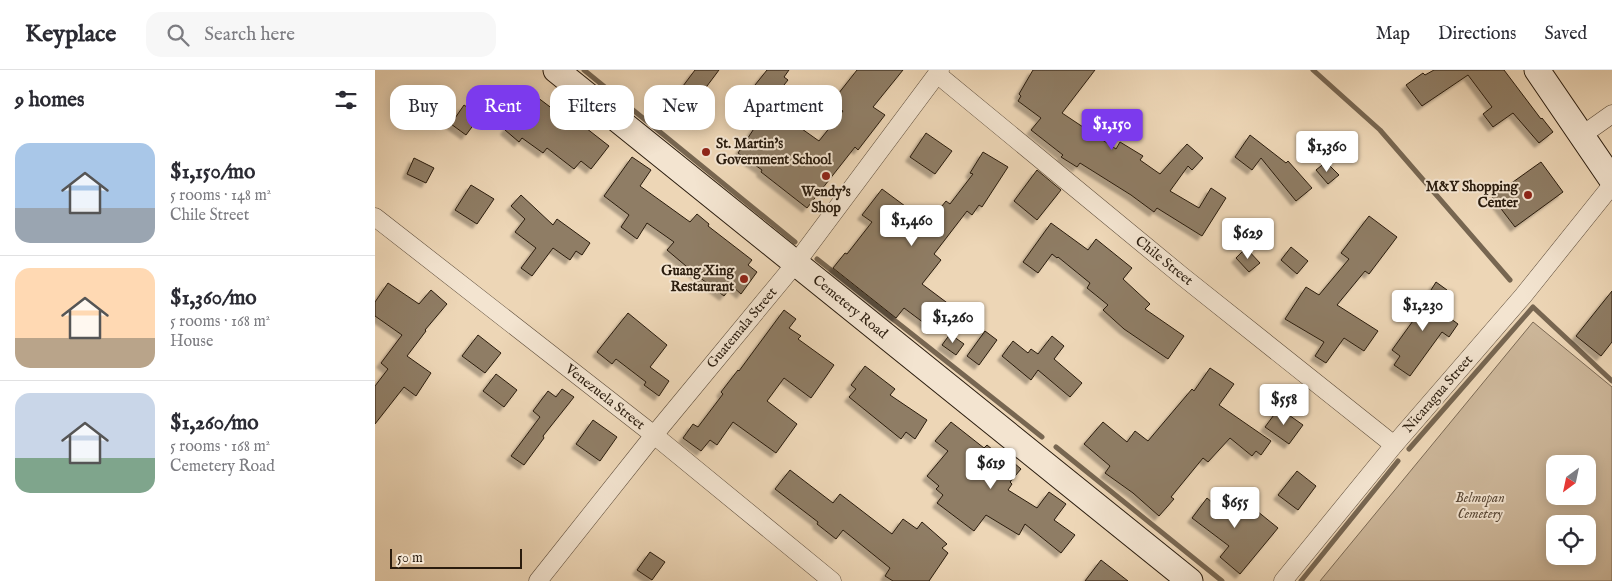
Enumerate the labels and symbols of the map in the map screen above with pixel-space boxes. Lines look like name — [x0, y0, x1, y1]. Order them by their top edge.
pin: $1,150 — [1071, 108, 1153, 151]
pin: $1,360 — [1286, 131, 1368, 173]
place label: St. Martin's Government School — [716, 135, 833, 169]
marker: St. Martin's Government School — [700, 146, 712, 158]
marker: Wendy's Shop — [820, 170, 832, 182]
place label: M&Y Shopping Center — [1426, 178, 1519, 212]
place label: Wendy's Shop — [800, 183, 851, 217]
marker: M&Y Shopping Center — [1522, 189, 1534, 201]
pin: $1,460 — [871, 204, 953, 247]
pin: $629 — [1218, 218, 1278, 260]
street label: Chile Street — [1131, 232, 1197, 290]
place label: Guang Xing Restaurant — [661, 262, 735, 296]
street label: Cemetery Road — [809, 271, 892, 343]
marker: Guang Xing Restaurant — [738, 273, 750, 285]
street label: Guatemala Street — [703, 284, 781, 372]
pin: $1,230 — [1382, 290, 1464, 332]
pin: $1,260 — [912, 302, 994, 344]
street label: Nicaragua Street — [1399, 351, 1477, 437]
street label: Venezuela Street — [561, 360, 649, 434]
pin: $558 — [1254, 384, 1314, 426]
pin: $619 — [961, 448, 1021, 490]
north arrow — [1546, 455, 1596, 505]
pin: $655 — [1205, 486, 1265, 529]
park label: Belmopan Cemetery — [1455, 489, 1505, 523]
scale bar — [390, 546, 523, 569]

